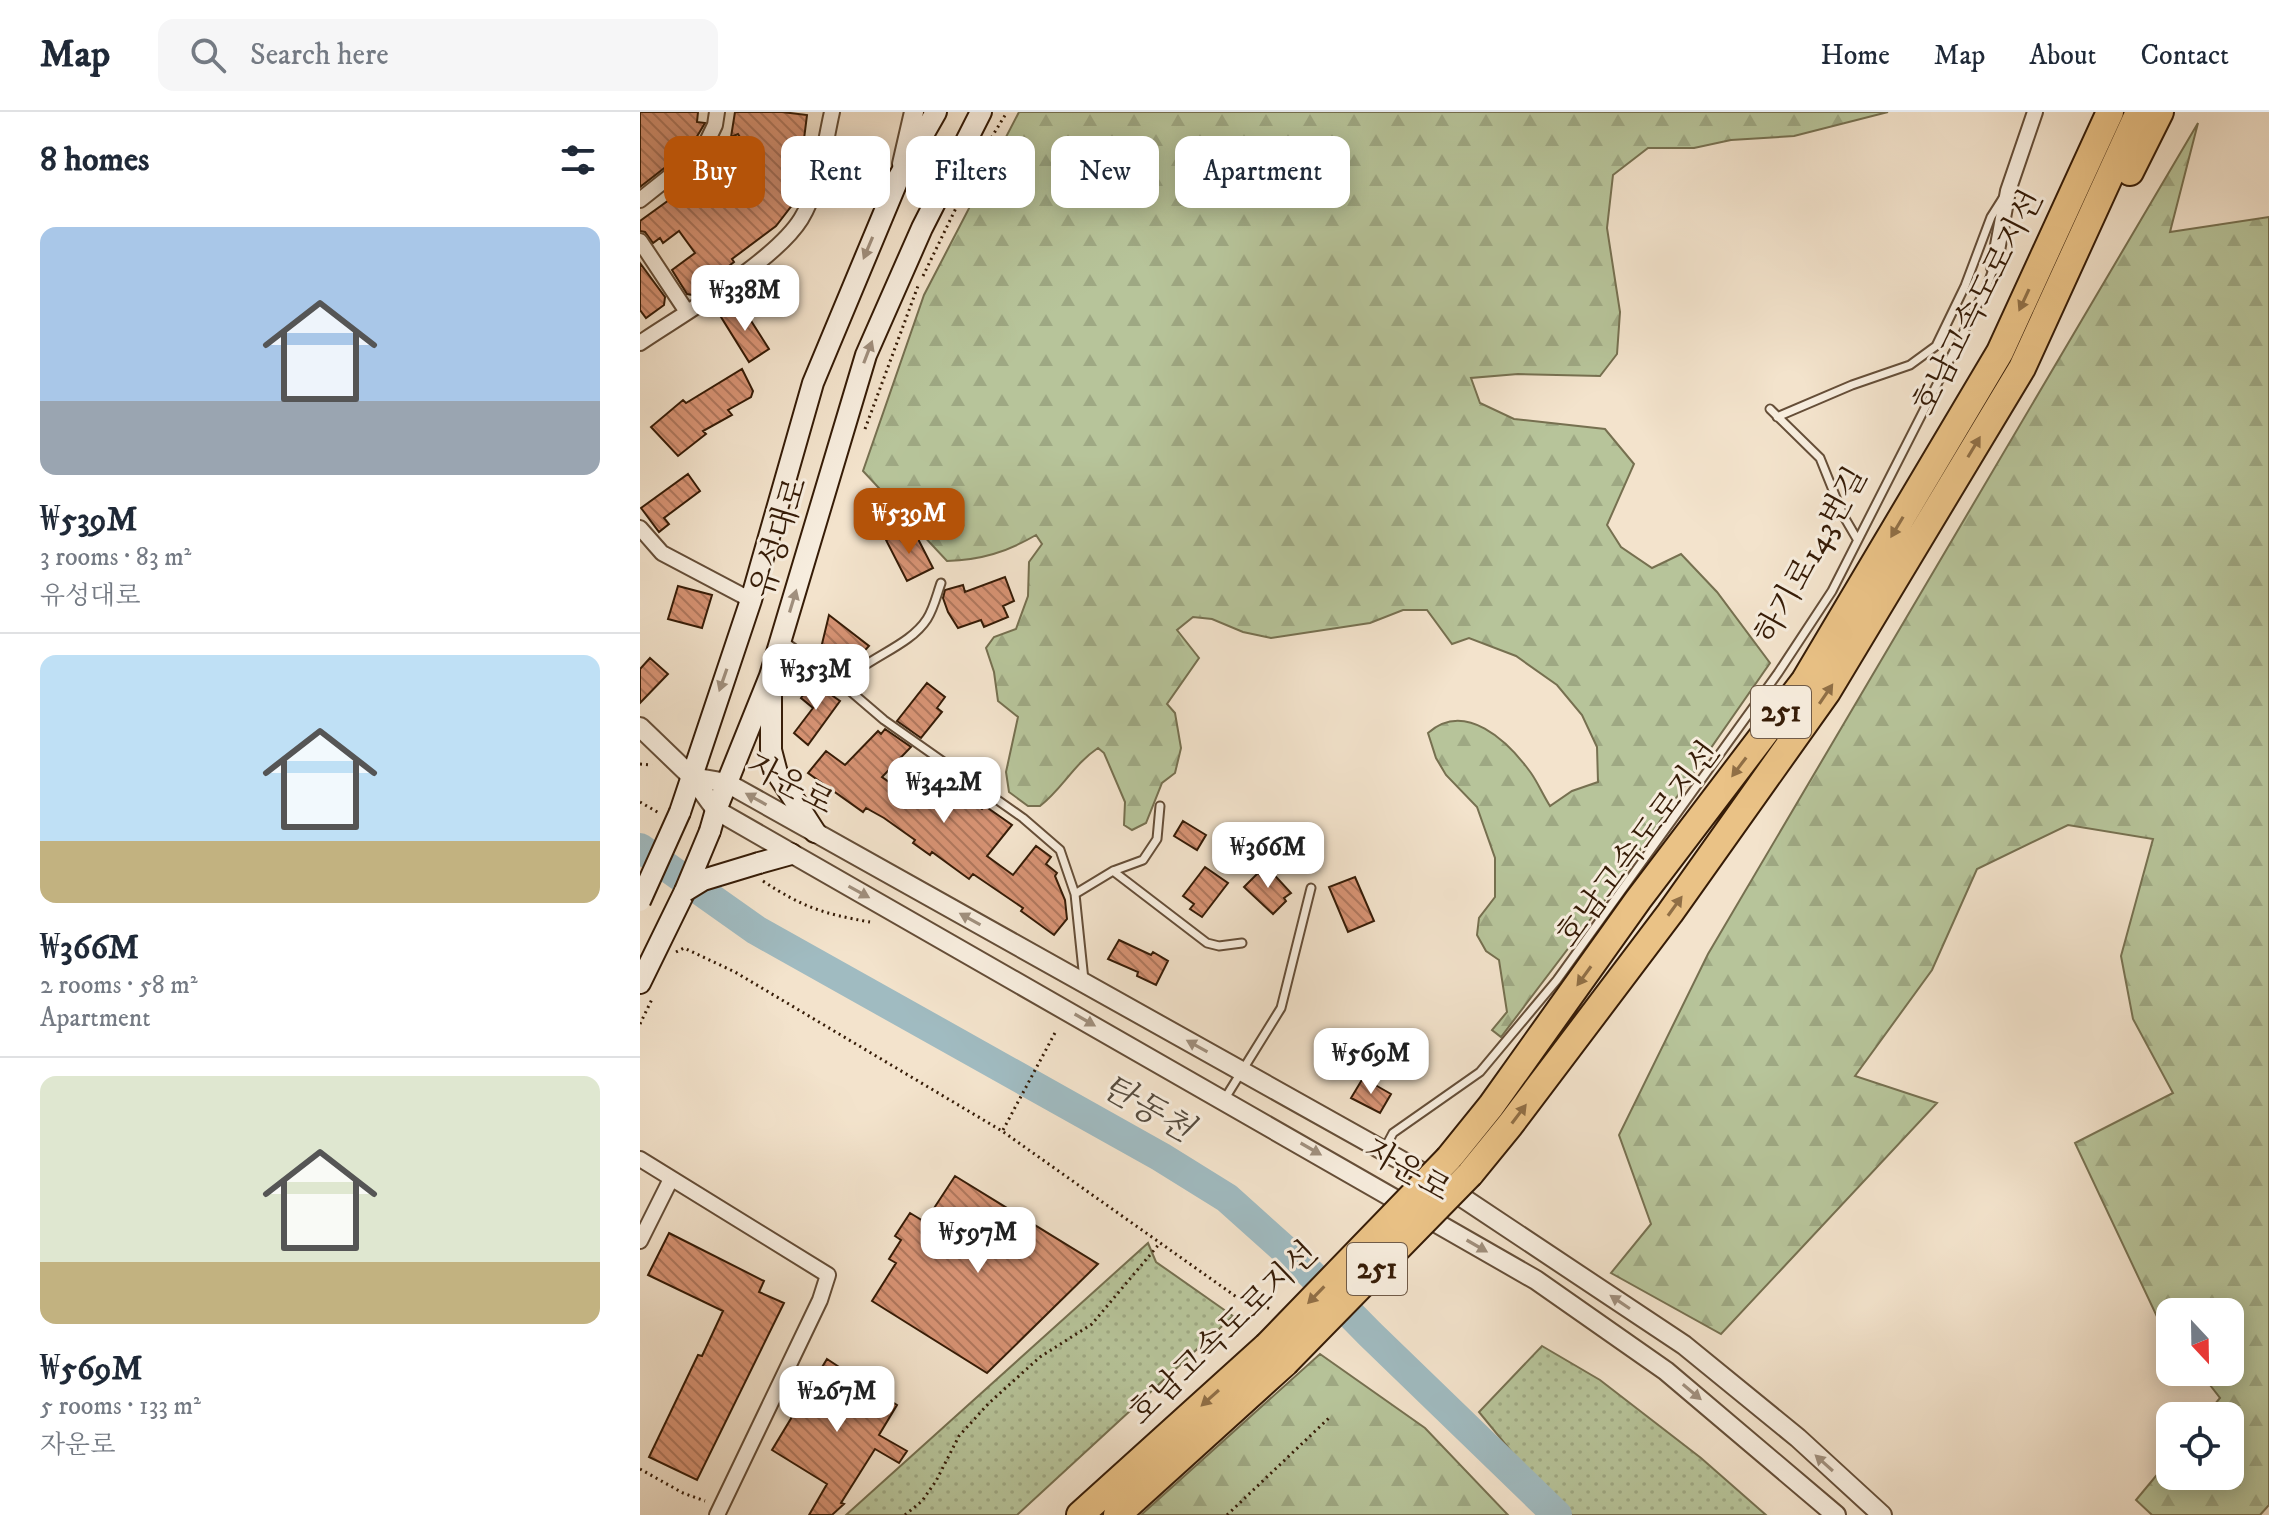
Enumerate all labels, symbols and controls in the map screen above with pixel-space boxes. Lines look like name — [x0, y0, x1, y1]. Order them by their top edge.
search box — [158, 19, 718, 91]
text: Map — [40, 31, 110, 79]
icon: search — [186, 33, 230, 77]
text: Search here — [250, 37, 389, 74]
text: Home — [1821, 38, 1890, 73]
text: Map — [1934, 38, 1985, 73]
text: About — [2029, 38, 2096, 73]
text: Contact — [2140, 38, 2229, 73]
chip: Buy — [664, 136, 765, 208]
chip: Rent — [781, 136, 890, 208]
chip: Filters — [906, 136, 1035, 208]
chip: New — [1051, 136, 1159, 208]
chip: Apartment — [1175, 136, 1350, 208]
icon: filters — [556, 138, 600, 182]
text: 8 homes — [40, 139, 149, 181]
street label: 호남고속도로지선 — [1905, 184, 2053, 422]
one-way arrow — [861, 237, 874, 260]
pin: ₩338M — [689, 265, 801, 333]
text: ₩338M — [709, 274, 781, 307]
icon: home — [248, 279, 392, 423]
one-way arrow — [2017, 289, 2031, 312]
one-way arrow — [862, 340, 875, 364]
one-way arrow — [1967, 436, 1981, 458]
street label: 하기로143번길 — [1747, 460, 1877, 652]
street label: 유성대로 — [743, 473, 817, 603]
pin: ₩539M — [853, 488, 965, 556]
text: ₩539M — [872, 497, 946, 530]
text: ₩539M — [40, 499, 138, 541]
one-way arrow — [1890, 516, 1904, 538]
text: 3 rooms · 83 m² — [40, 541, 191, 574]
text: 유성대로 — [40, 580, 140, 613]
one-way arrow — [787, 589, 800, 613]
pin: ₩353M — [760, 644, 872, 712]
text: ₩353M — [780, 653, 852, 686]
one-way arrow — [717, 669, 729, 693]
one-way arrow — [1818, 683, 1833, 704]
road number: 251 — [1751, 686, 1811, 738]
icon: home — [248, 707, 392, 851]
street label: 호남고속도로지선 — [1549, 734, 1729, 956]
street label: 자운로 — [740, 746, 840, 824]
pin: ₩342M — [888, 757, 1000, 825]
one-way arrow — [1732, 757, 1748, 777]
text: ₩342M — [906, 766, 982, 799]
one-way arrow — [744, 792, 767, 805]
pin: ₩366M — [1212, 822, 1324, 890]
text: ₩366M — [1230, 831, 1306, 864]
one-way arrow — [848, 885, 870, 899]
one-way arrow — [1667, 895, 1683, 917]
one-way arrow — [958, 912, 981, 925]
text: ₩366M — [40, 927, 139, 969]
one-way arrow — [1576, 965, 1592, 987]
text: 2 rooms · 58 m² — [40, 969, 198, 1002]
text: Apartment — [40, 1002, 151, 1035]
one-way arrow — [1074, 1013, 1096, 1027]
pin: ₩569M — [1315, 1028, 1427, 1096]
text: ₩569M — [1332, 1037, 1410, 1070]
one-way arrow — [1185, 1039, 1208, 1053]
water label: 탄동천 — [1094, 1066, 1202, 1153]
one-way arrow — [1510, 1103, 1526, 1124]
icon: home — [248, 1128, 392, 1272]
street label: 자운로 — [1357, 1130, 1457, 1212]
one-way arrow — [1299, 1143, 1322, 1156]
pin: ₩597M — [922, 1207, 1034, 1275]
text: ₩597M — [939, 1216, 1017, 1249]
street label: 호남고속도로지선 — [1121, 1234, 1327, 1434]
one-way arrow — [1466, 1239, 1489, 1253]
road number: 251 — [1347, 1243, 1407, 1295]
one-way arrow — [1308, 1285, 1326, 1304]
one-way arrow — [1610, 1295, 1631, 1310]
north arrow — [2156, 1298, 2244, 1386]
map controls — [2156, 1298, 2244, 1490]
text: ₩569M — [40, 1348, 143, 1390]
pin: ₩267M — [781, 1366, 893, 1434]
text: ₩267M — [797, 1375, 877, 1408]
one-way arrow — [1682, 1384, 1702, 1400]
one-way arrow — [1200, 1389, 1219, 1407]
text: 5 rooms · 133 m² — [40, 1390, 201, 1423]
button: locate — [2156, 1402, 2244, 1490]
text: 자운로 — [40, 1429, 115, 1462]
one-way arrow — [1815, 1454, 1834, 1472]

